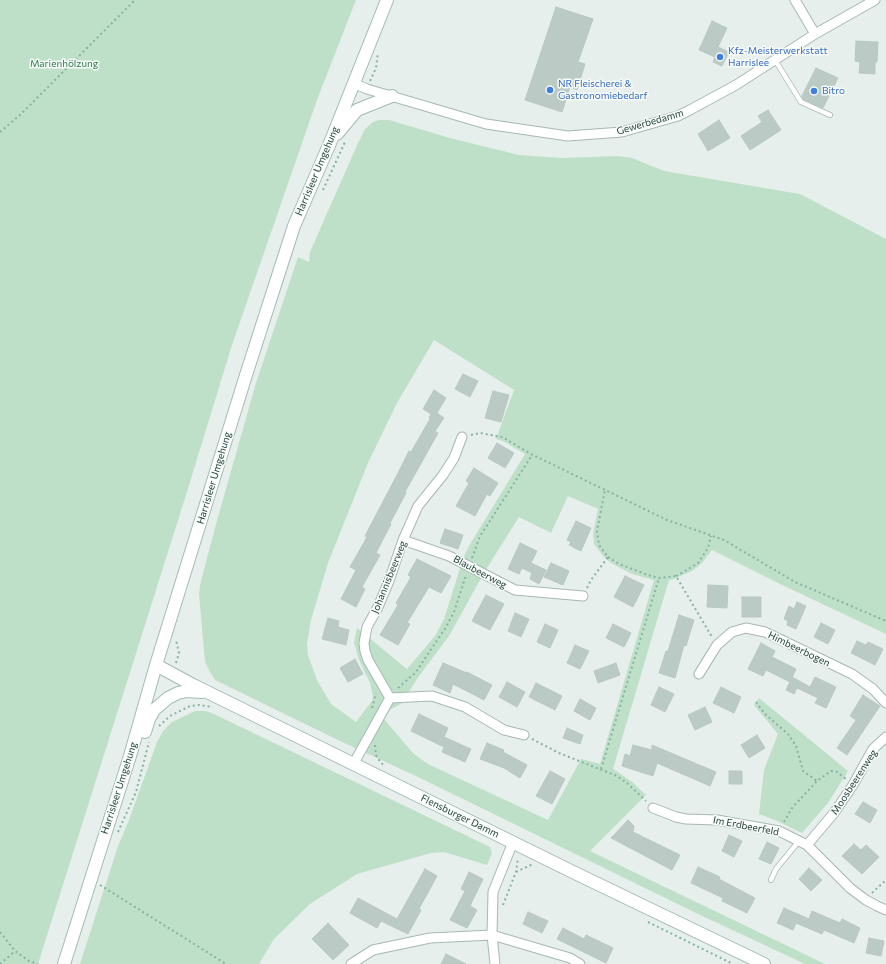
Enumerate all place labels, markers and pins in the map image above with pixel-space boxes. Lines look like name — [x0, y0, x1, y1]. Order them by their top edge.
place label: Kfz-Meisterwerkstatt Harrislee — [728, 45, 828, 68]
marker: Kfz-Meisterwerkstatt Harrislee — [715, 52, 725, 62]
place label: NR Fleischerei & Gastronomiebedarf — [558, 78, 647, 102]
marker: NR Fleischerei & Gastronomiebedarf — [545, 85, 555, 95]
place label: Bitro — [822, 85, 845, 97]
marker: Bitro — [809, 86, 819, 96]

